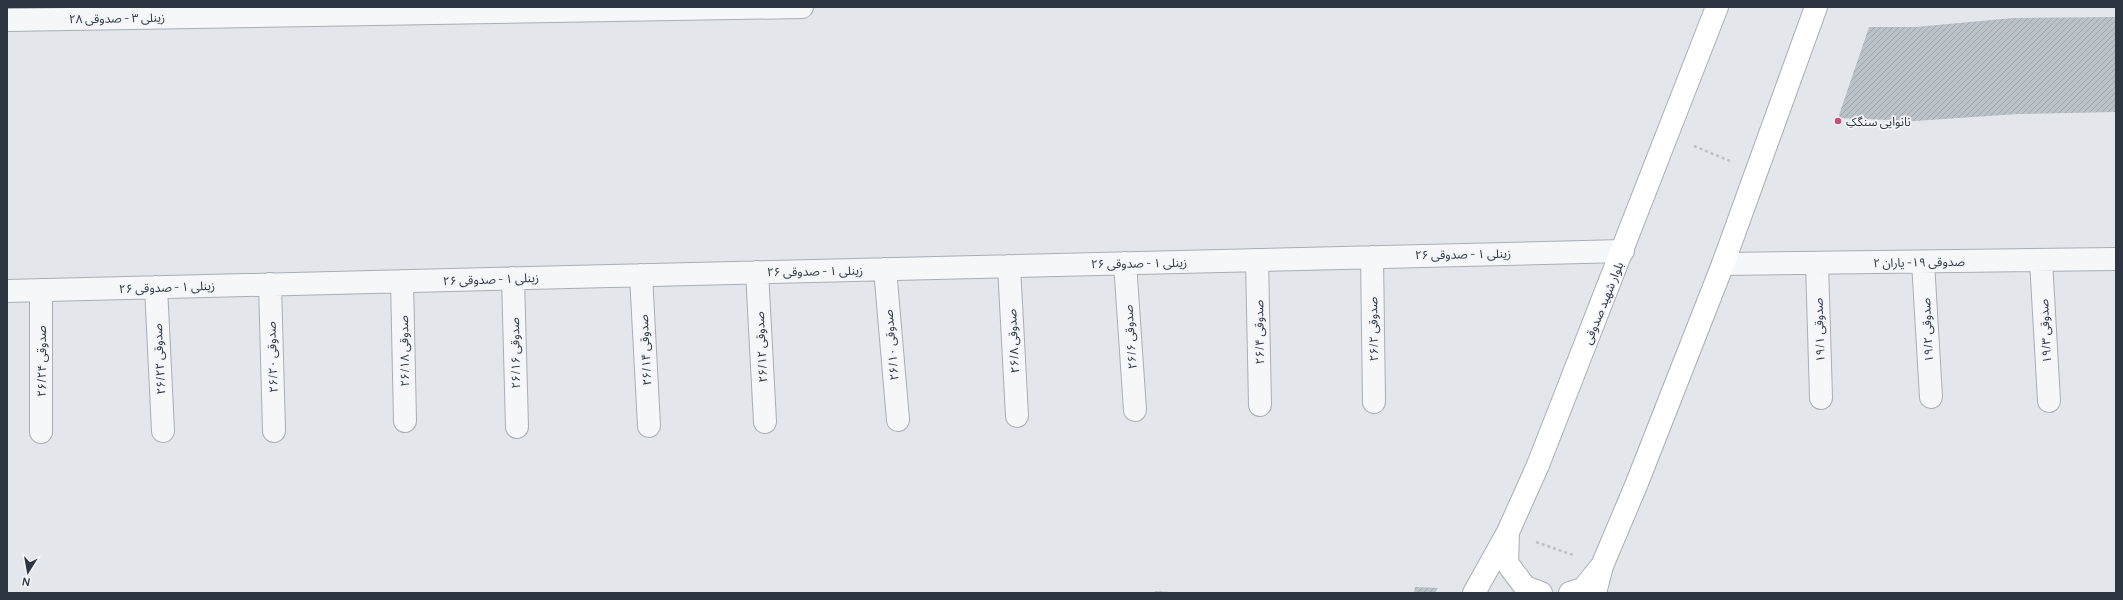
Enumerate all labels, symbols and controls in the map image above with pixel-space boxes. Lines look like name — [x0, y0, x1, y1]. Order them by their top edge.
street label: زینلی ۳ - صدوقی ۲۸ — [69, 9, 165, 27]
place label: نانوایی سنگکِ — [1846, 113, 1911, 130]
marker: نانوایی سنگکِ — [1833, 116, 1843, 126]
street label: زینلی ۱ - صدوقی ۲۶ — [1415, 245, 1511, 263]
street label: صدوقی ۱۹- یاران ۲ — [1873, 253, 1965, 271]
street label: زینلی ۱ - صدوقی ۲۶ — [1091, 254, 1187, 272]
street label: بلوار شهید صدوقی — [1579, 259, 1627, 347]
street label: زینلی ۱ - صدوقی ۲۶ — [767, 262, 863, 280]
street label: زینلی ۱ - صدوقی ۲۶ — [443, 269, 539, 289]
street label: زینلی ۱ - صدوقی ۲۶ — [119, 277, 215, 297]
street label: صدوقی ۲۶/۲ — [1364, 296, 1382, 361]
street label: صدوقی ۱۹/۱ — [1809, 297, 1829, 362]
street label: صدوقی ۱۹/۲ — [1917, 297, 1937, 363]
street label: صدوقی ۱۹/۳ — [2035, 298, 2055, 364]
street label: صدوقی ۲۶/۴ — [1250, 299, 1268, 364]
street label: صدوقی ۲۶/۶ — [1119, 304, 1141, 370]
street label: صدوقی ۲۶/۸ — [1003, 308, 1023, 374]
street label: صدوقی ۲۶/۱۰ — [879, 309, 903, 381]
street label: صدوقی ۲۶/۱۲ — [751, 311, 771, 383]
street label: صدوقی ۲۶/۱۴ — [635, 314, 655, 386]
street label: صدوقی ۲۶/۱۸ — [395, 315, 413, 387]
street label: صدوقی ۲۶/۱۶ — [506, 317, 524, 389]
street label: صدوقی ۲۶/۲۰ — [262, 321, 282, 393]
street label: صدوقی ۲۶/۲۲ — [149, 323, 169, 395]
street label: صدوقی ۲۶/۲۴ — [33, 325, 50, 397]
north arrow — [8, 552, 48, 592]
text: N — [21, 574, 31, 590]

